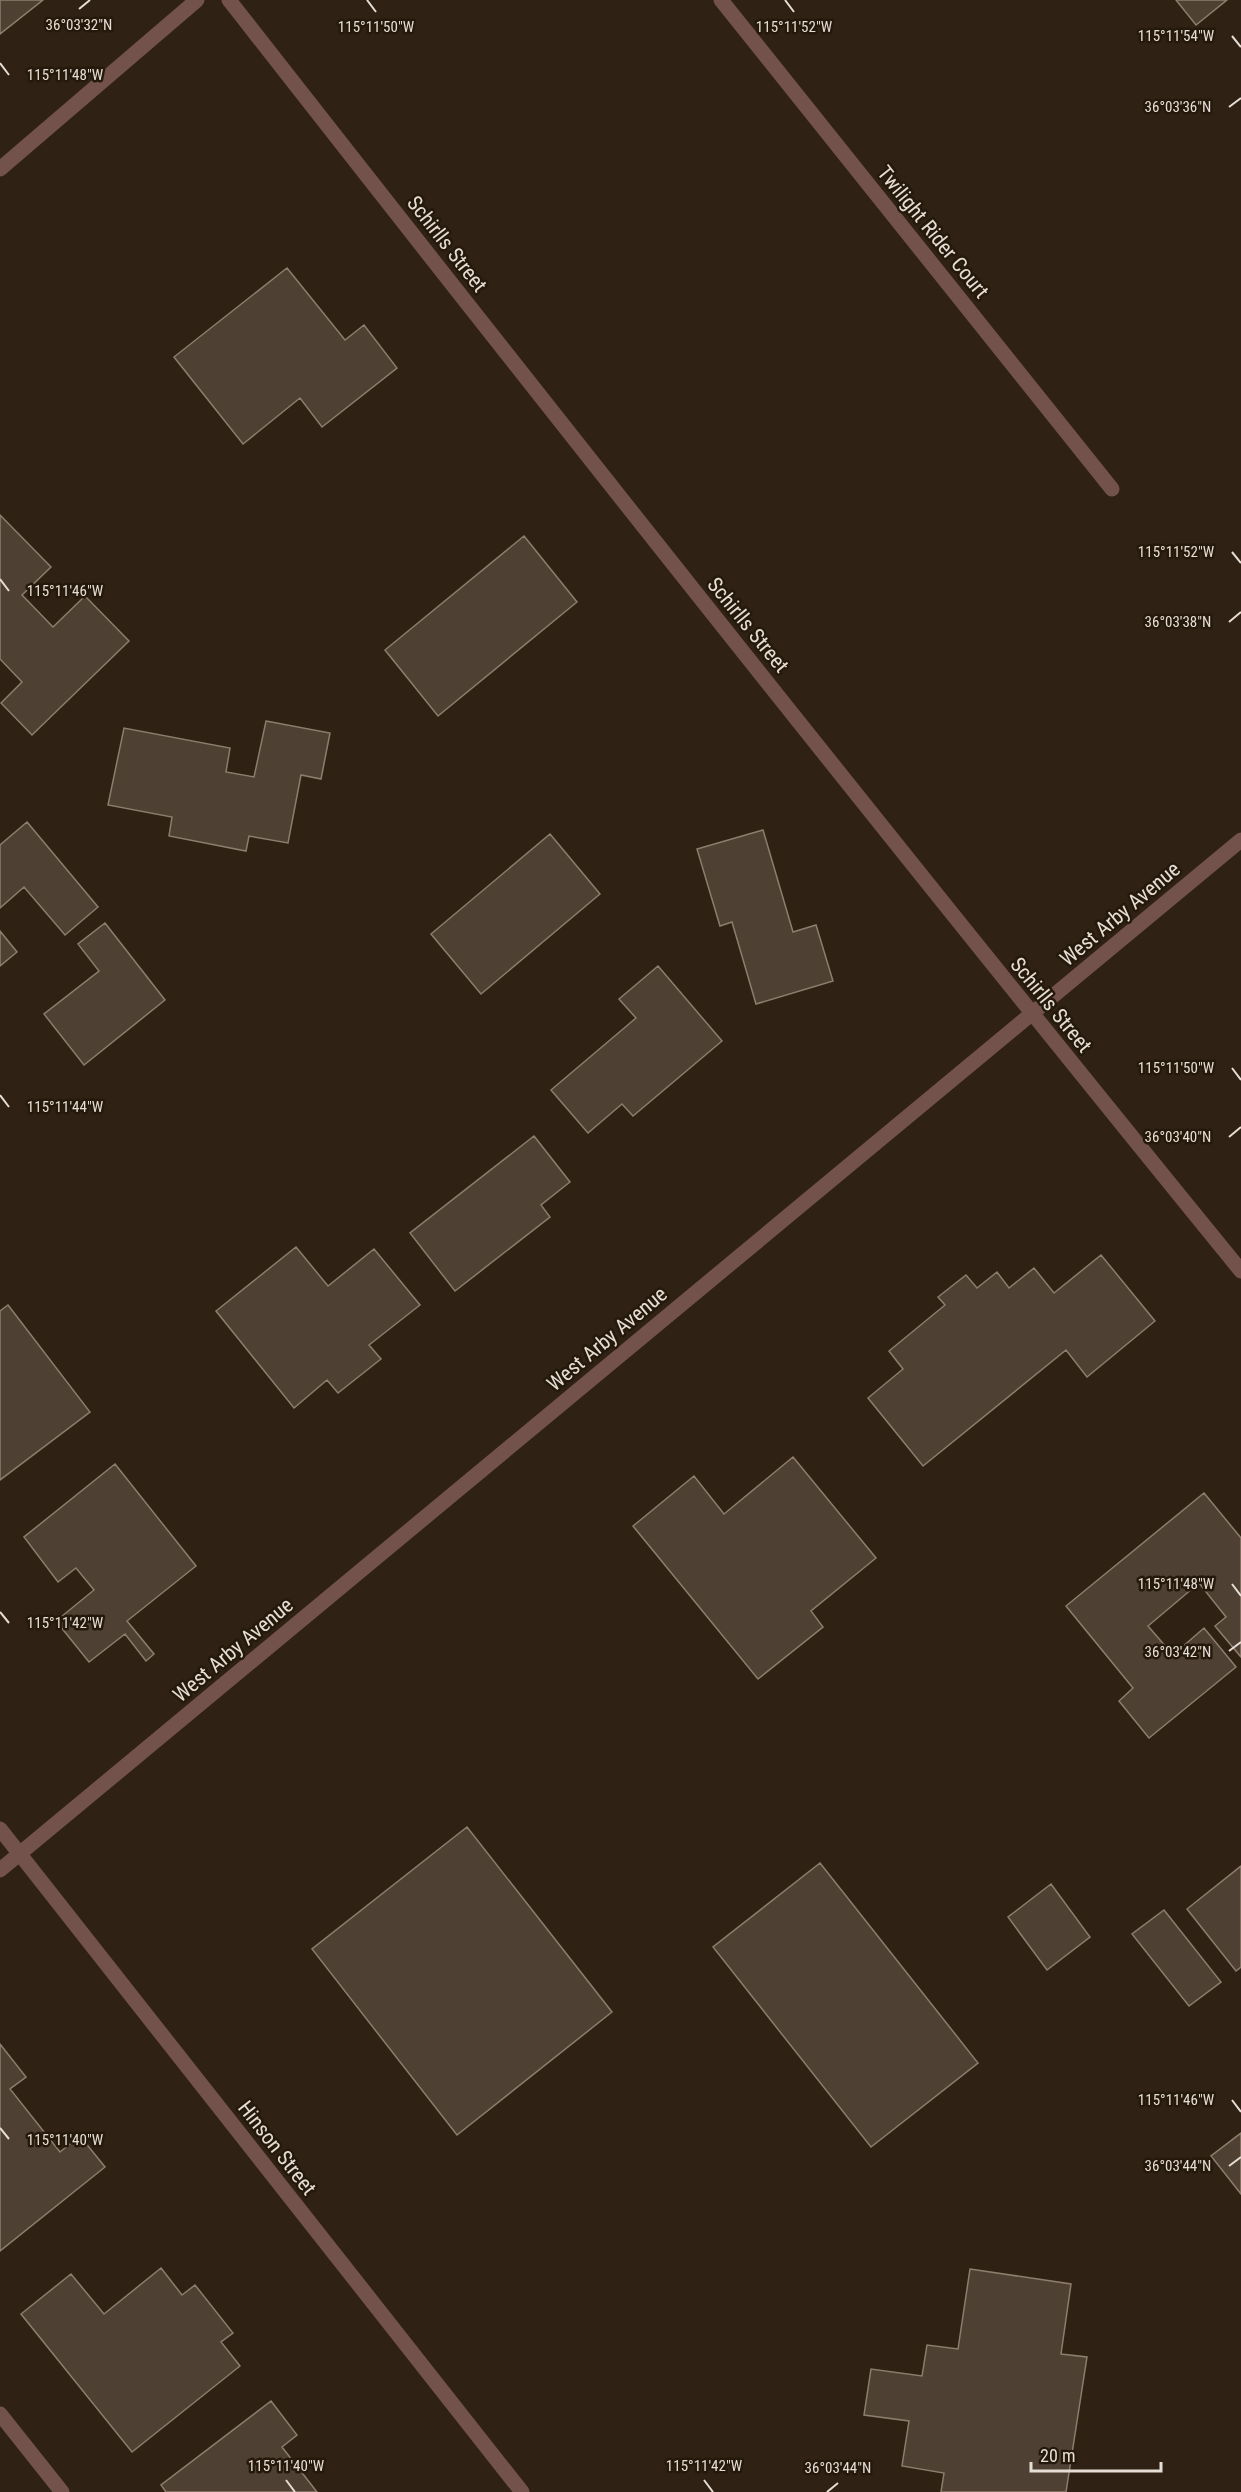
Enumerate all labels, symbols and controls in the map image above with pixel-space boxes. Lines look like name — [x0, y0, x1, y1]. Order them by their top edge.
text: 36°03'32"N — [46, 16, 112, 34]
text: 115°11'50"W — [338, 18, 415, 36]
text: 115°11'52"W — [756, 18, 833, 36]
text: 115°11'54"W — [1138, 27, 1215, 45]
text: 115°11'48"W — [27, 66, 104, 84]
text: 36°03'36"N — [1145, 98, 1211, 116]
street label: Twilight Rider Court — [872, 161, 994, 303]
street label: Schirlls Street — [402, 191, 492, 297]
text: 115°11'52"W — [1138, 543, 1215, 561]
street label: Schirlls Street — [702, 573, 794, 677]
text: 115°11'46"W — [27, 582, 104, 600]
text: 36°03'38"N — [1145, 613, 1211, 631]
street label: West Arby Avenue — [1055, 857, 1185, 971]
street label: Schirlls Street — [1005, 953, 1097, 1057]
text: 115°11'50"W — [1138, 1059, 1215, 1077]
text: 115°11'44"W — [27, 1098, 104, 1116]
text: 36°03'40"N — [1145, 1128, 1211, 1146]
street label: West Arby Avenue — [542, 1282, 672, 1396]
text: 115°11'48"W — [1138, 1575, 1215, 1593]
street label: West Arby Avenue — [168, 1593, 298, 1707]
text: 115°11'42"W — [27, 1614, 104, 1632]
text: 36°03'42"N — [1145, 1643, 1211, 1661]
text: 115°11'46"W — [1138, 2091, 1215, 2109]
street label: Hinson Street — [233, 2096, 321, 2200]
text: 115°11'40"W — [27, 2131, 104, 2149]
text: 36°03'44"N — [1145, 2157, 1211, 2175]
scale bar — [1031, 2435, 1162, 2473]
text: 20 m — [1040, 2445, 1075, 2466]
text: 115°11'40"W — [248, 2457, 325, 2475]
text: 115°11'42"W — [666, 2457, 743, 2475]
text: 36°03'44"N — [805, 2459, 871, 2477]

